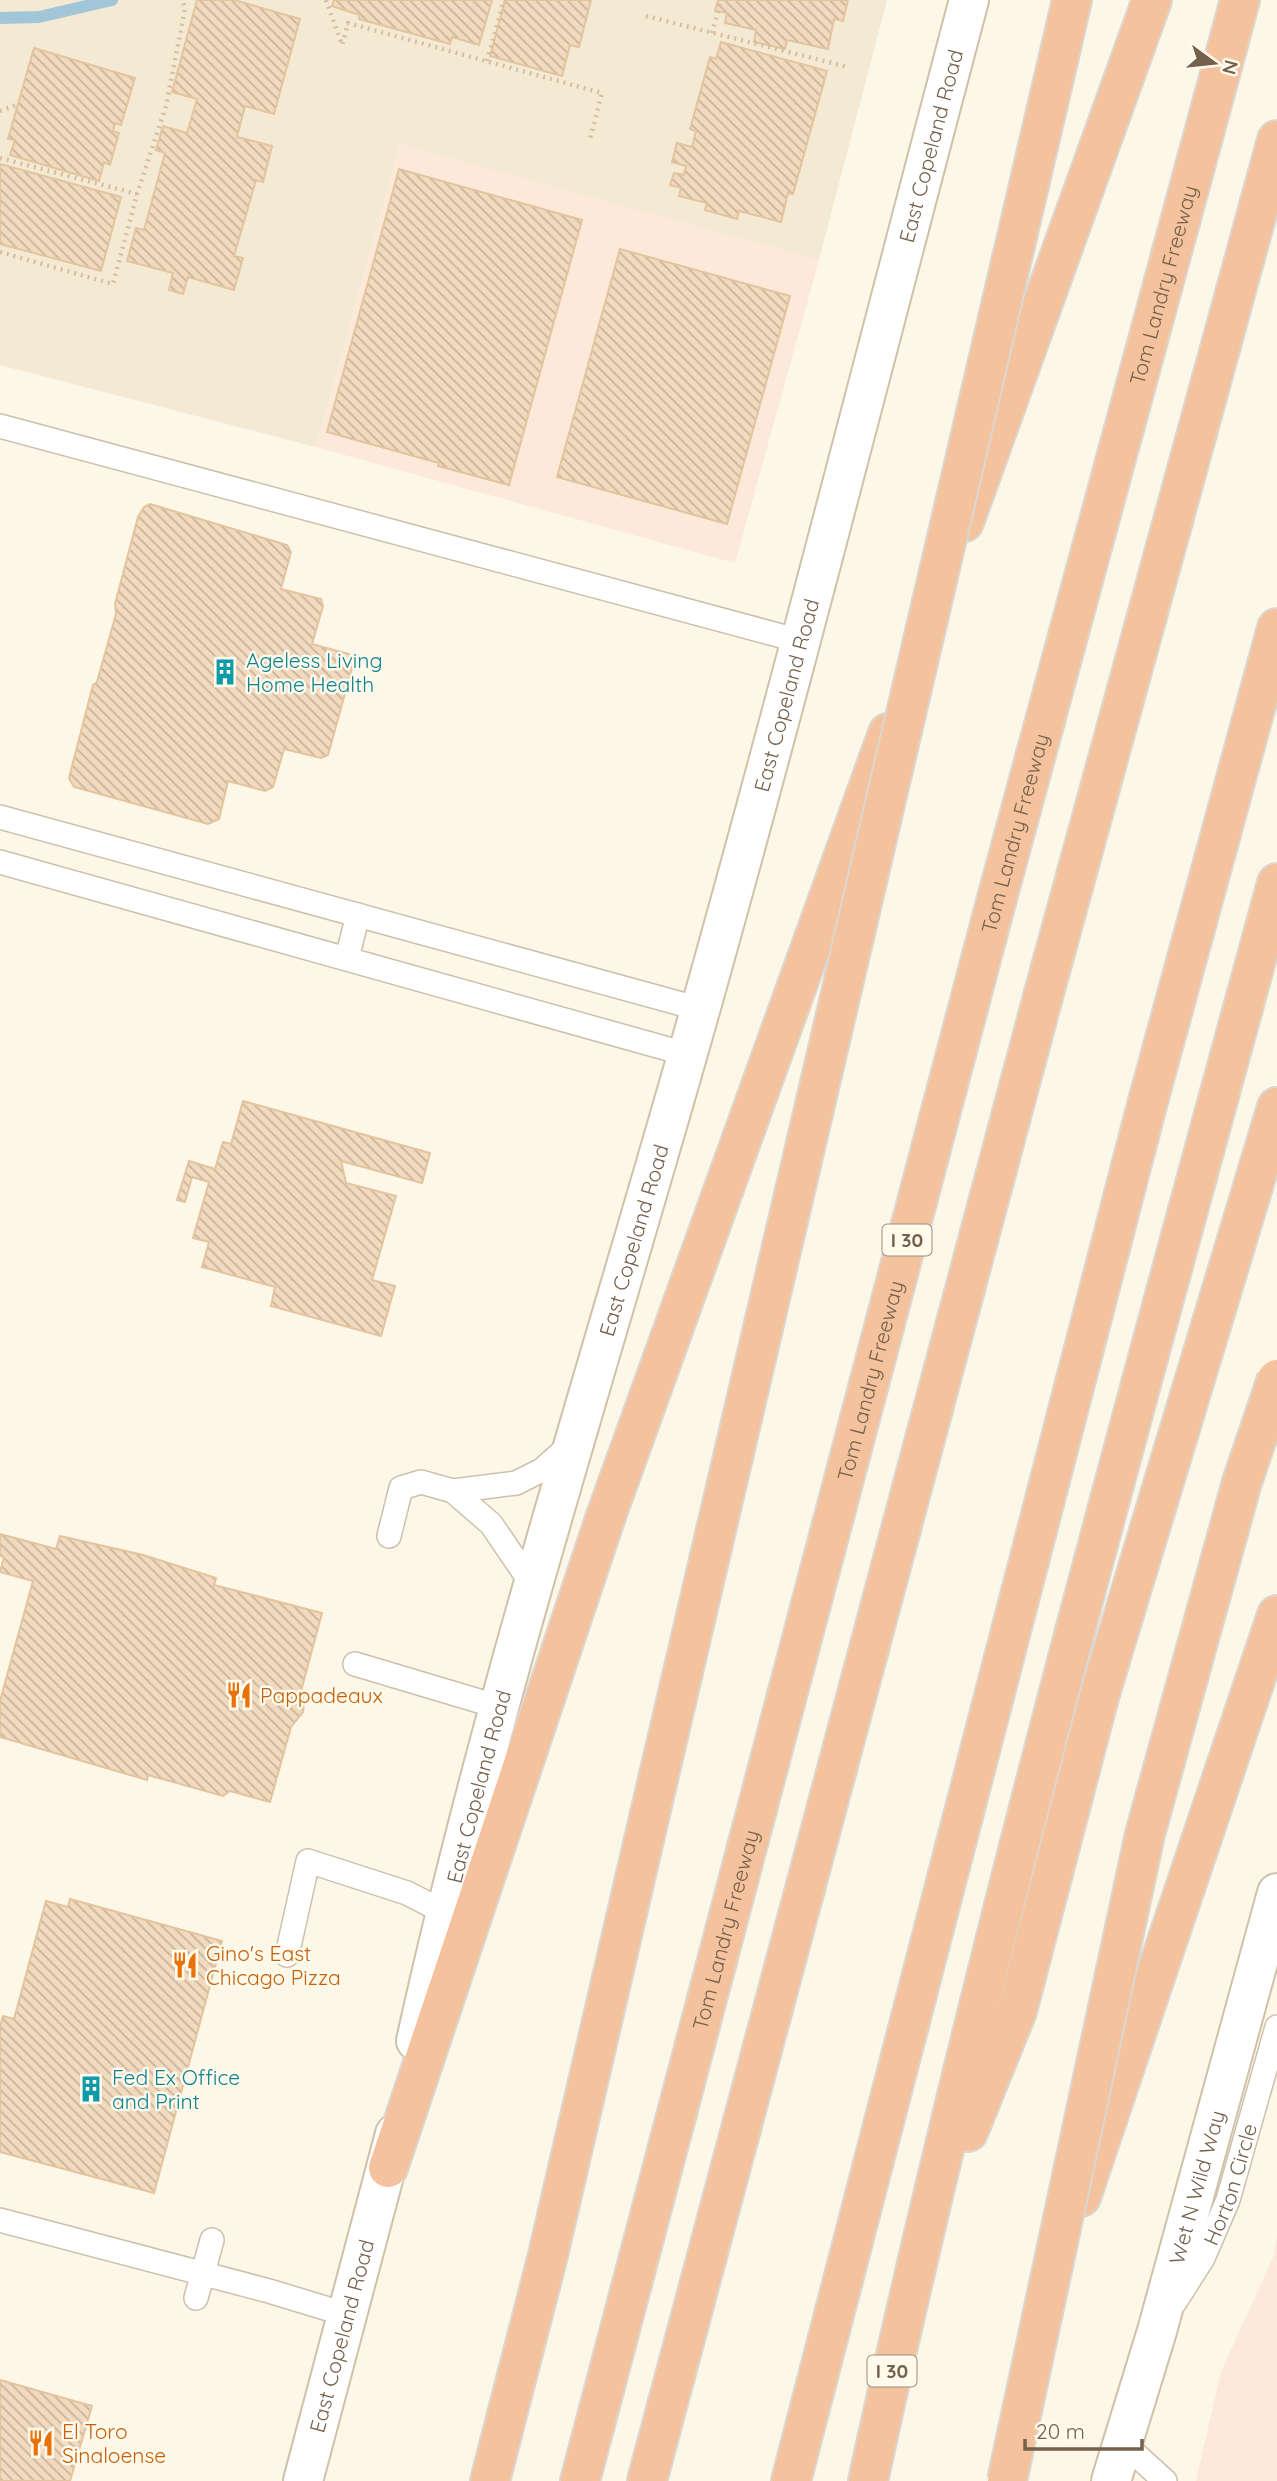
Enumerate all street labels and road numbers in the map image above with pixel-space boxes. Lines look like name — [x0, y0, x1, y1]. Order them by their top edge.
street label: East Copeland Road — [893, 46, 968, 245]
street label: Tom Landry Freeway — [1123, 182, 1202, 388]
street label: East Copeland Road — [748, 596, 824, 795]
street label: Tom Landry Freeway — [975, 731, 1054, 936]
street label: East Copeland Road — [593, 1141, 674, 1339]
road number: I 30 — [883, 1224, 932, 1256]
street label: Tom Landry Freeway — [831, 1278, 909, 1483]
street label: East Copeland Road — [441, 1687, 516, 1886]
street label: Tom Landry Freeway — [686, 1827, 764, 2033]
street label: Wet N Wild Way — [1163, 2107, 1230, 2267]
street label: Horton Circle — [1197, 2120, 1262, 2249]
street label: East Copeland Road — [303, 2237, 379, 2435]
road number: I 30 — [868, 2356, 917, 2386]

